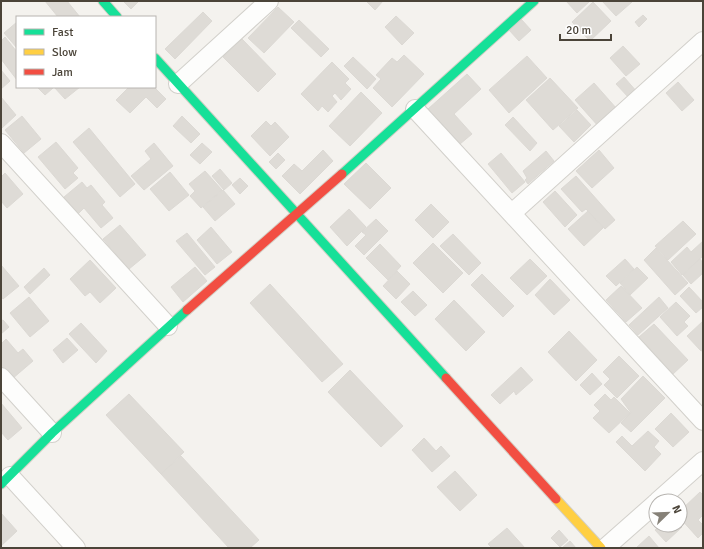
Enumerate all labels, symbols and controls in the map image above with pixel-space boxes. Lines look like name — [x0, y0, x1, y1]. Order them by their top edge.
legend — [16, 16, 156, 88]
scale bar — [560, 16, 611, 42]
text: 20 m — [566, 23, 591, 38]
text: Fast — [52, 25, 73, 40]
text: Slow — [52, 45, 77, 60]
text: Jam — [52, 65, 73, 80]
north arrow — [648, 493, 688, 533]
text: N — [669, 503, 684, 515]

